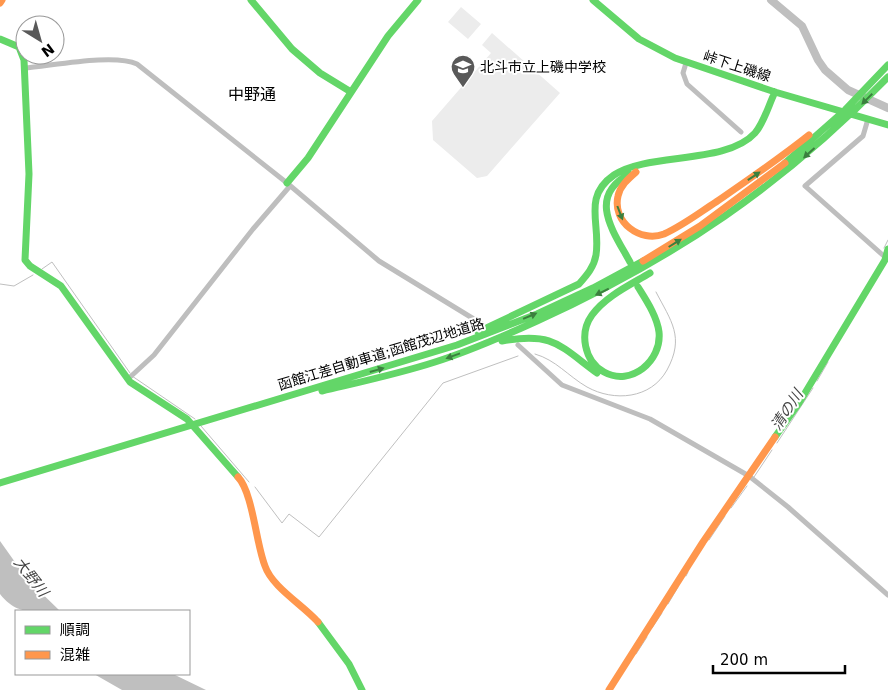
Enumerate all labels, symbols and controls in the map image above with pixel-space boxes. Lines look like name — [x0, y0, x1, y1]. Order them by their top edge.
north arrow — [15, 15, 65, 65]
text: N — [38, 40, 57, 60]
street label: 峠下上磯線 — [701, 48, 773, 84]
school or university icon: 北斗市立上磯中学校 — [450, 54, 476, 88]
place label: 北斗市立上磯中学校 — [480, 59, 606, 75]
district label: 中野通 — [228, 85, 276, 104]
one-way arrow — [861, 93, 873, 105]
one-way arrow — [804, 147, 816, 159]
one-way arrow — [748, 171, 761, 181]
one-way arrow — [616, 206, 624, 221]
one-way arrow — [668, 238, 681, 248]
one-way arrow — [595, 288, 609, 296]
one-way arrow — [523, 312, 537, 320]
street label: 函館江差自動車道;函館茂辺地道路 — [276, 315, 486, 393]
one-way arrow — [445, 352, 460, 360]
one-way arrow — [369, 365, 384, 373]
water label: 清の川 — [767, 385, 808, 434]
water label: 大野川 — [10, 554, 53, 602]
legend — [15, 610, 190, 675]
text: 順調 — [60, 621, 90, 639]
scale bar — [713, 642, 846, 674]
text: 混雑 — [60, 646, 90, 664]
text: 200 m — [720, 651, 768, 669]

